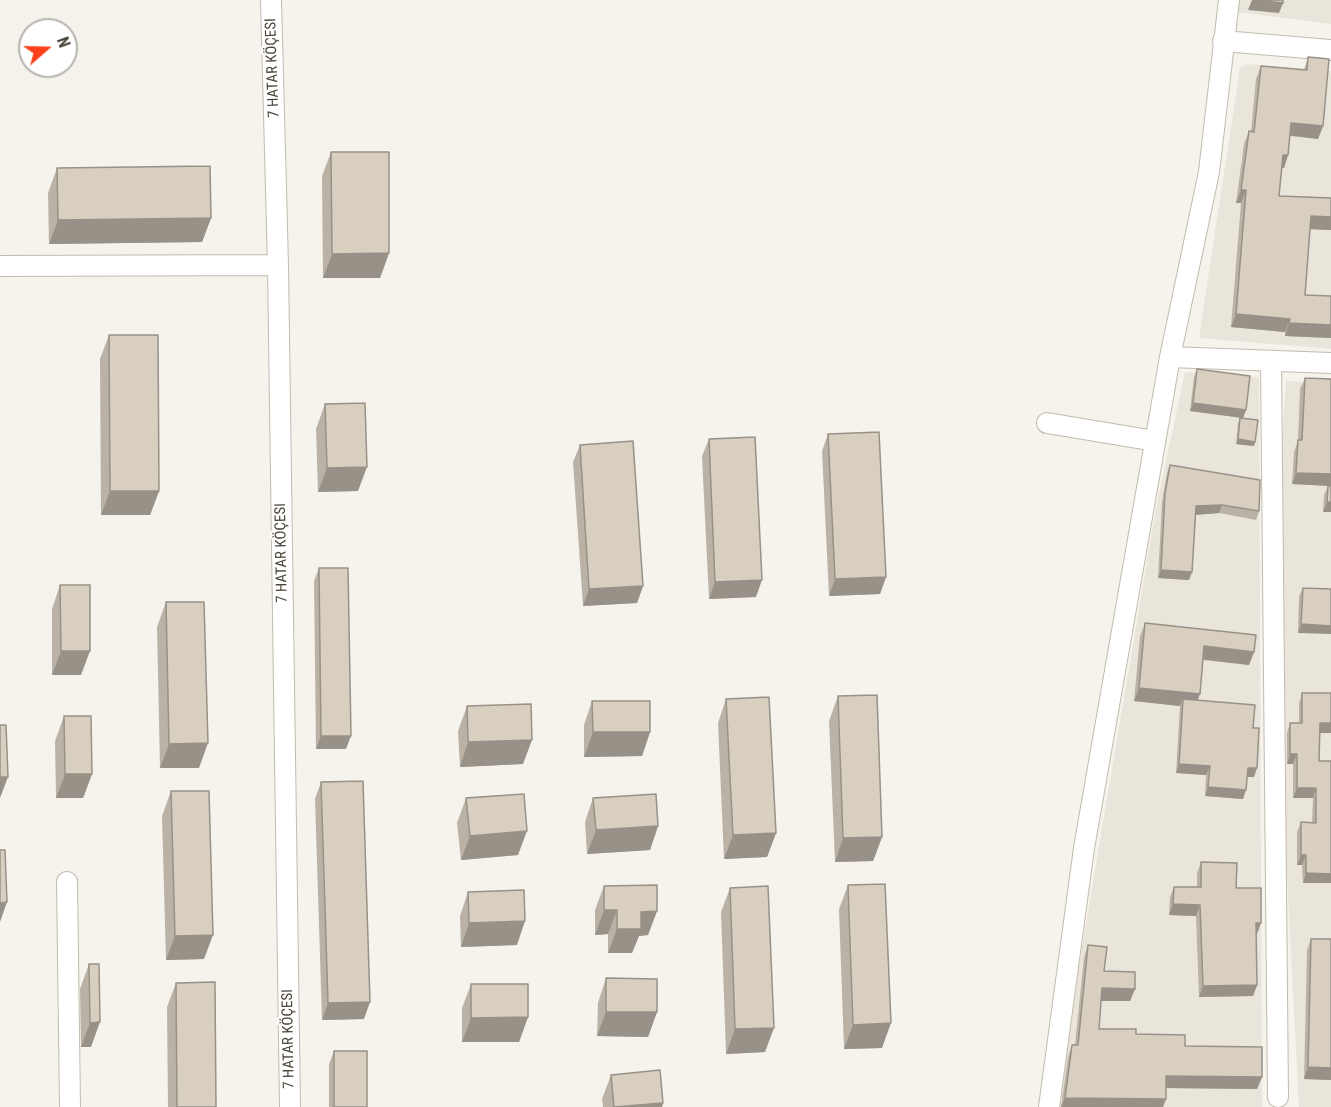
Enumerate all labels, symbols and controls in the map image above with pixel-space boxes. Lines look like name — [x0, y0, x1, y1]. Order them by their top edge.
north arrow — [18, 18, 78, 78]
street label: 7 HATAR KÖÇESI — [262, 18, 284, 118]
text: N — [53, 34, 74, 50]
street label: 7 HATAR KÖÇESI — [272, 503, 292, 603]
street label: 7 HATAR KÖÇESI — [279, 989, 299, 1089]

